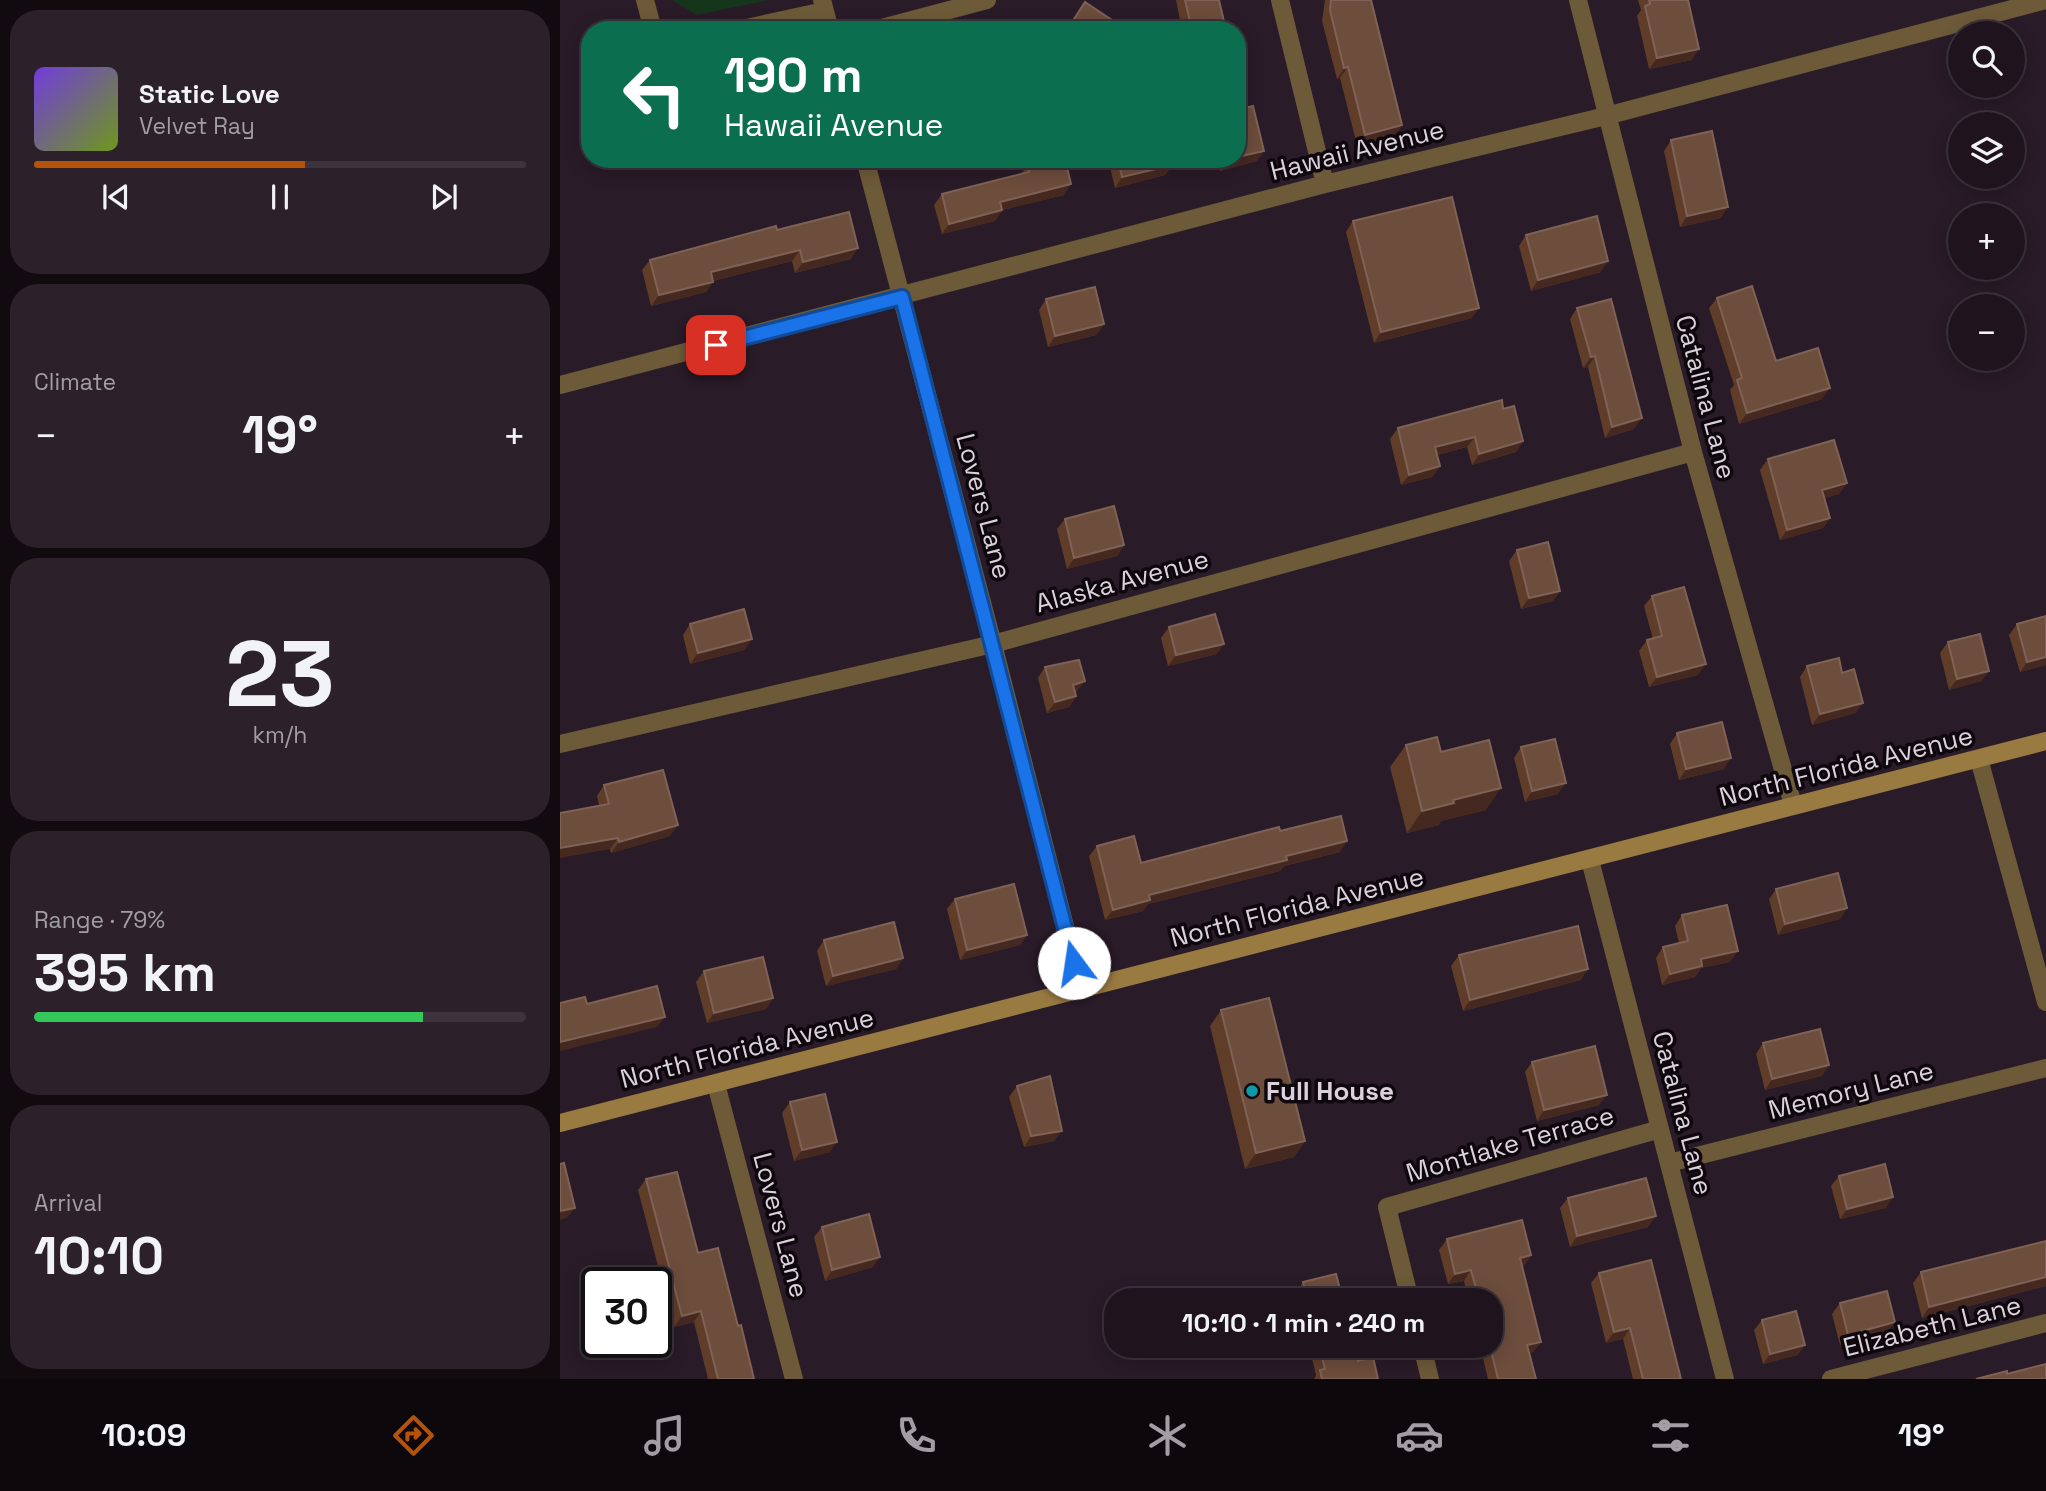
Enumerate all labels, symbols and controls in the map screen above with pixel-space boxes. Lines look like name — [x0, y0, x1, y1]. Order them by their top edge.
map controls — [1948, 21, 2025, 371]
button: search — [1948, 21, 2025, 98]
text: 190 m — [724, 44, 862, 106]
icon: left — [609, 49, 700, 140]
text: Static Love — [139, 77, 280, 111]
text: Hawaii Avenue — [724, 105, 943, 145]
text: Velvet Ray — [139, 111, 255, 141]
street label: Hawaii Avenue — [1266, 112, 1448, 188]
button: layers — [1948, 112, 2025, 189]
icon: previous — [97, 178, 135, 216]
icon: pause — [261, 178, 299, 216]
icon: next — [425, 178, 463, 216]
button: + — [1948, 203, 2025, 280]
button: − — [1948, 294, 2025, 371]
street label: Catalina Lane — [1668, 311, 1744, 483]
pin — [686, 315, 746, 375]
icon: arrive — [697, 326, 735, 364]
text: Climate — [34, 367, 116, 397]
text: 19° — [242, 402, 318, 468]
text: − — [34, 412, 58, 460]
text: + — [502, 412, 526, 460]
street label: Lovers Lane — [948, 430, 1020, 582]
street label: Alaska Avenue — [1032, 542, 1212, 620]
text: 23 — [225, 616, 335, 733]
street label: North Florida Avenue — [1716, 718, 1976, 814]
text: km/h — [253, 720, 307, 750]
street label: North Florida Avenue — [1167, 859, 1427, 955]
text: Range · 79% — [34, 905, 165, 935]
position arrow — [1037, 926, 1111, 1000]
text: 395 km — [34, 940, 216, 1006]
street label: North Florida Avenue — [617, 1000, 877, 1096]
street label: Catalina Lane — [1645, 1027, 1721, 1199]
street label: Memory Lane — [1765, 1053, 1937, 1127]
place label: Full House — [1266, 1074, 1394, 1108]
marker: Full House — [1244, 1083, 1260, 1099]
street label: Montlake Terrace — [1402, 1098, 1618, 1190]
street label: Lovers Lane — [745, 1149, 817, 1301]
text: Arrival — [34, 1188, 102, 1218]
text: 10:10 — [34, 1223, 164, 1289]
speed limit sign: 30 — [581, 1267, 672, 1358]
street label: Elizabeth Lane — [1839, 1287, 2025, 1365]
text: 10:10 · 1 min · 240 m — [1182, 1306, 1425, 1340]
icon: directions — [389, 1411, 438, 1460]
icon: music — [640, 1411, 689, 1460]
icon: phone — [892, 1411, 941, 1460]
icon: climate — [1143, 1411, 1192, 1460]
icon: car — [1395, 1411, 1444, 1460]
icon: filters — [1646, 1411, 1695, 1460]
text: 10:09 — [101, 1415, 186, 1455]
text: 19° — [1898, 1415, 1945, 1455]

